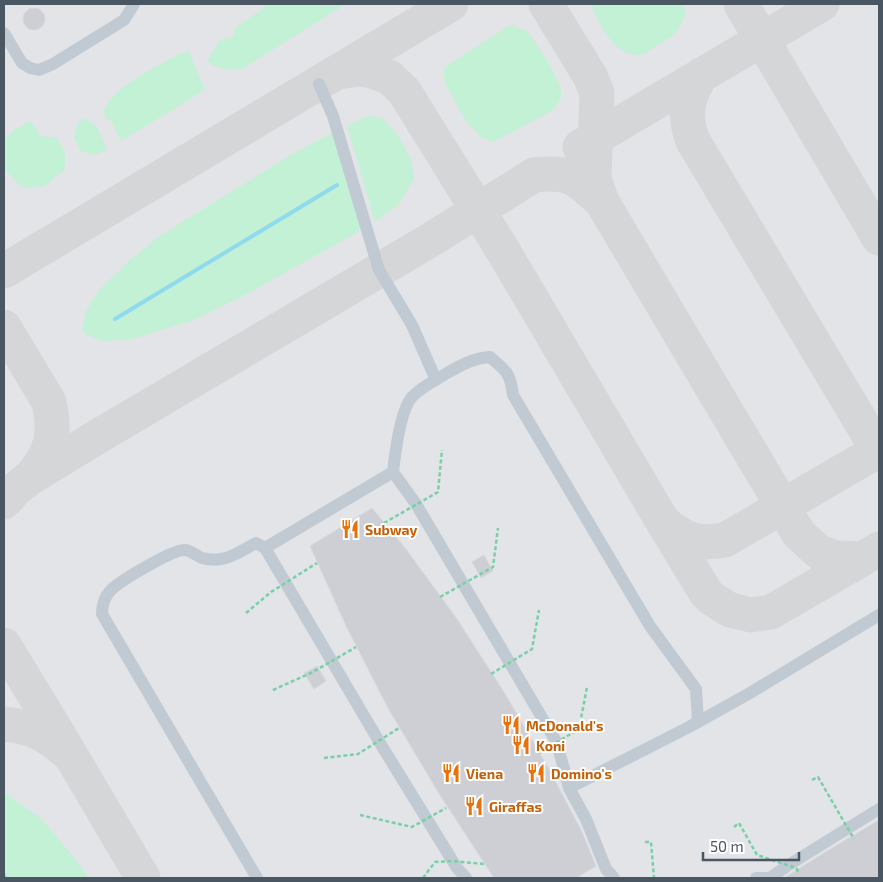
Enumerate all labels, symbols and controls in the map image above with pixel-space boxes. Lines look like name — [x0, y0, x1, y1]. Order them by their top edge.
restaurant icon: Subway — [339, 518, 361, 540]
place label: Subway — [365, 521, 418, 538]
restaurant icon: McDonald's — [500, 714, 522, 736]
place label: McDonald's — [526, 717, 604, 734]
restaurant icon: Koni — [510, 734, 532, 756]
place label: Koni — [536, 737, 565, 754]
restaurant icon: Viena — [440, 762, 462, 784]
restaurant icon: Domino's — [525, 762, 547, 784]
place label: Viena — [466, 765, 503, 782]
place label: Domino's — [551, 765, 612, 782]
restaurant icon: Giraffas — [463, 795, 485, 817]
place label: Giraffas — [489, 798, 542, 815]
scale bar — [703, 830, 799, 862]
text: 50 m — [710, 837, 744, 855]

